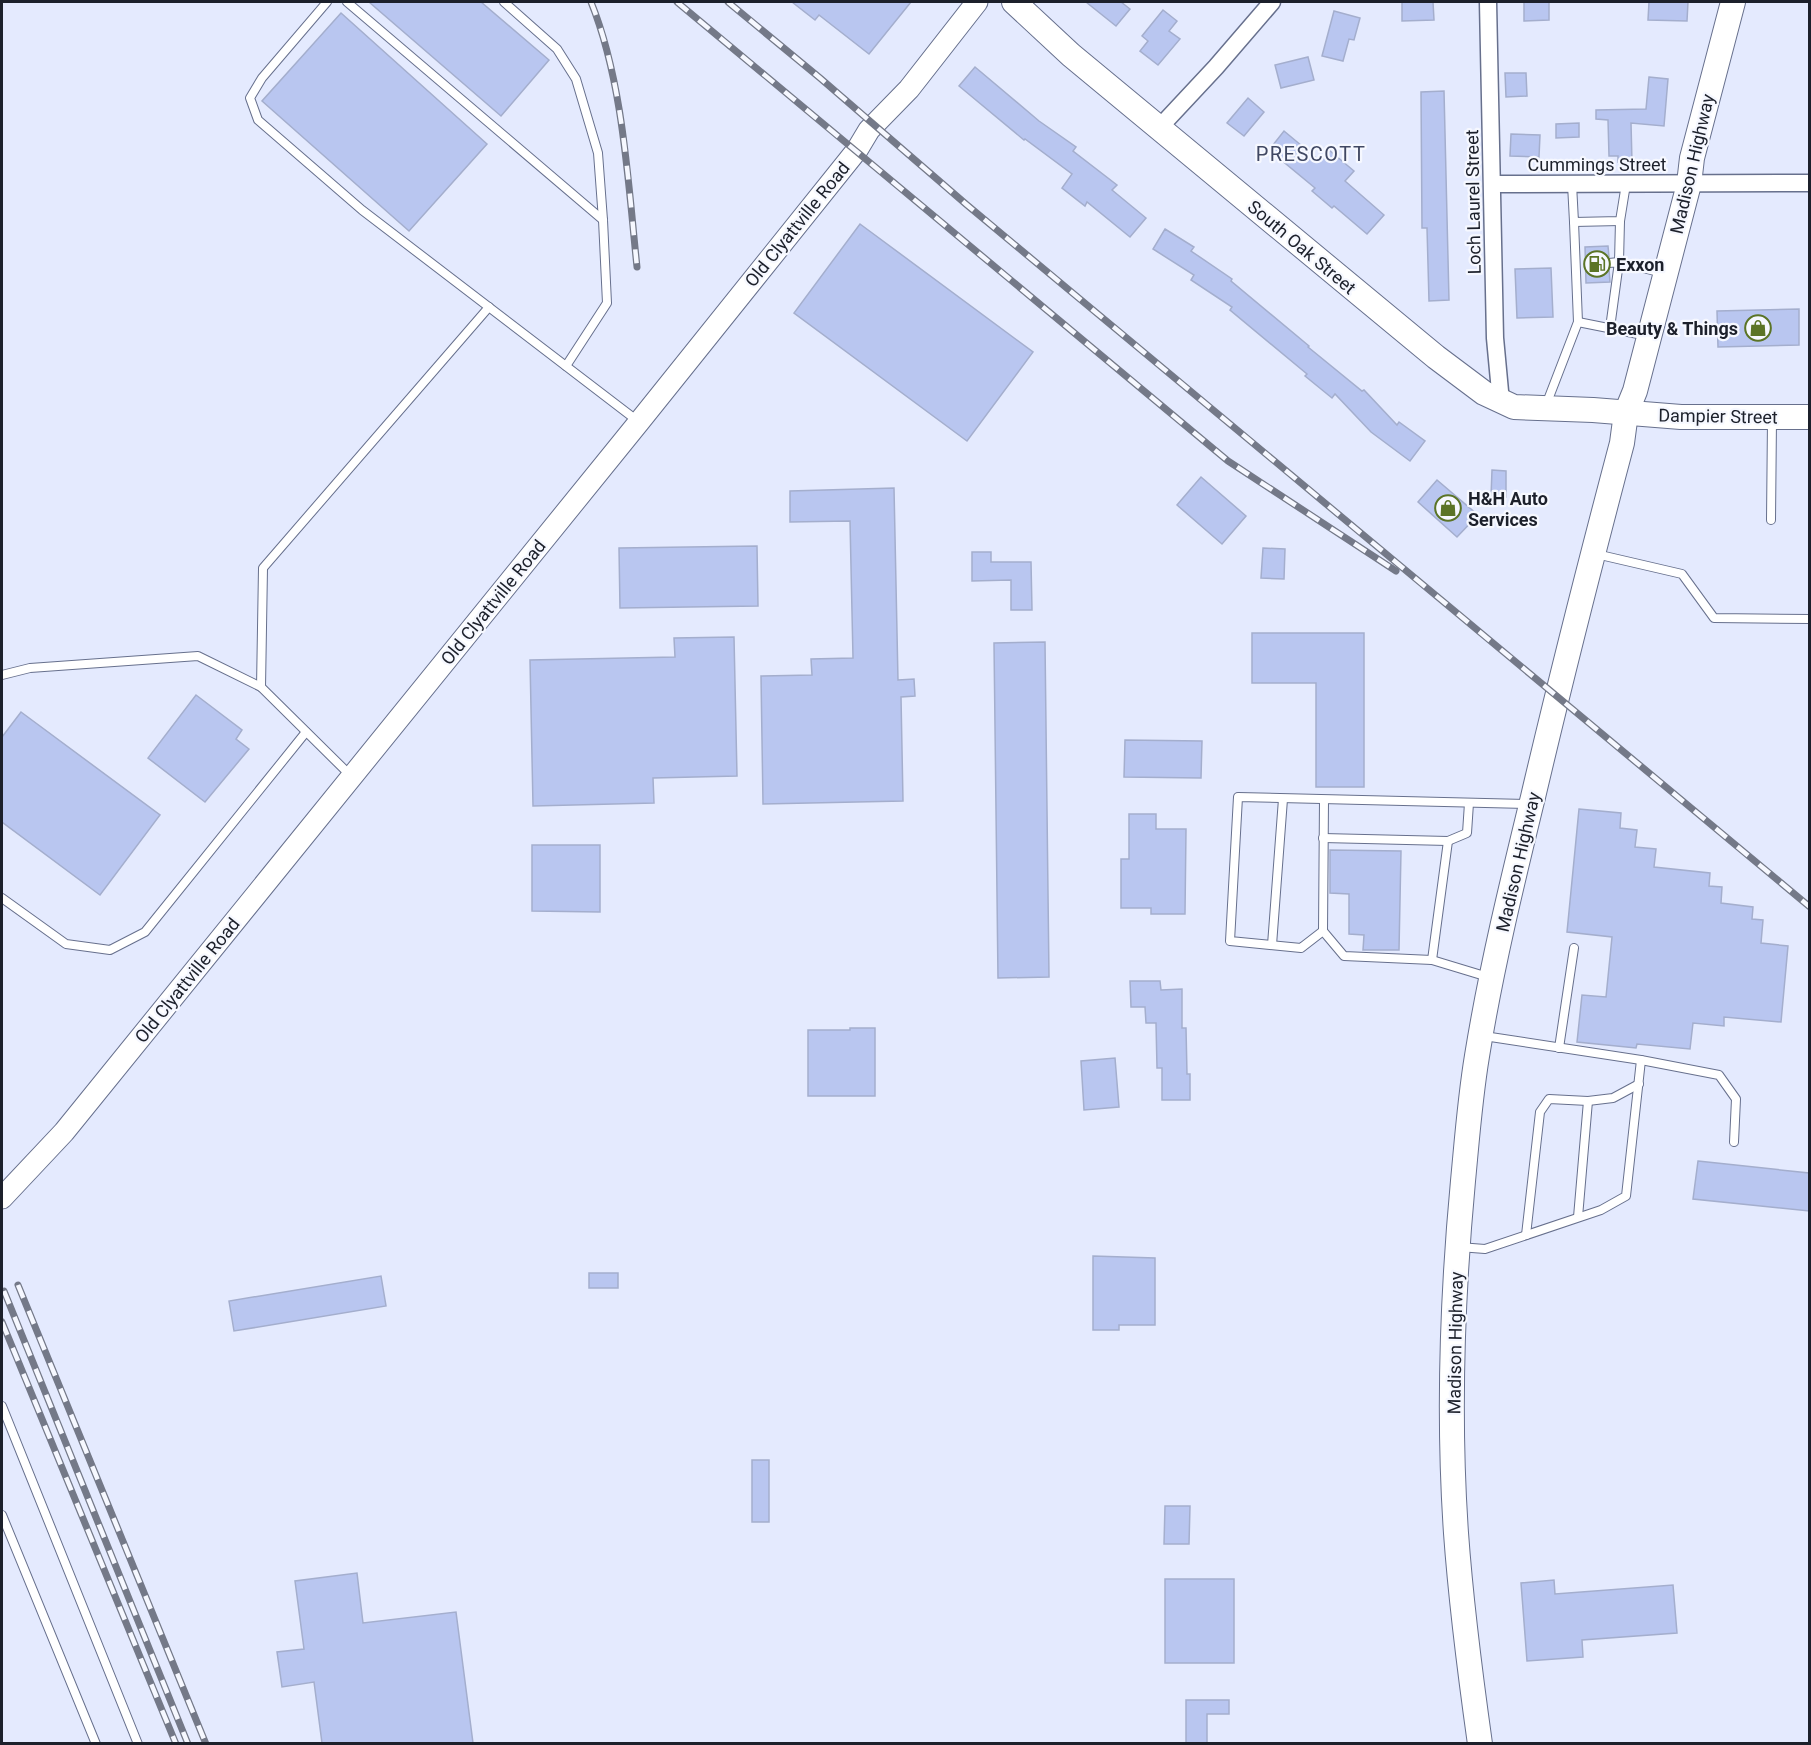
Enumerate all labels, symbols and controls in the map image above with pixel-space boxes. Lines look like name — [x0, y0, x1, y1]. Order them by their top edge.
street label: Madison Highway — [1666, 92, 1718, 236]
street label: Loch Laurel Street — [1461, 129, 1485, 275]
district label: PRESCOTT — [1256, 142, 1366, 166]
street label: Cummings Street — [1528, 154, 1667, 175]
street label: Old Clyattville Road — [740, 157, 854, 291]
street label: South Oak Street — [1244, 196, 1360, 298]
fuel station icon: Exxon — [1582, 249, 1612, 279]
place label: Exxon — [1616, 254, 1664, 275]
shop icon: Beauty & Things — [1743, 313, 1773, 343]
place label: Beauty & Things — [1606, 318, 1738, 339]
street label: Dampier Street — [1658, 404, 1778, 428]
place label: H&H Auto Services — [1468, 488, 1548, 530]
shop icon: H&H Auto Services — [1433, 493, 1463, 523]
street label: Old Clyattville Road — [436, 535, 550, 669]
street label: Madison Highway — [1492, 790, 1544, 934]
street label: Old Clyattville Road — [130, 913, 244, 1047]
street label: Madison Highway — [1443, 1271, 1467, 1415]

